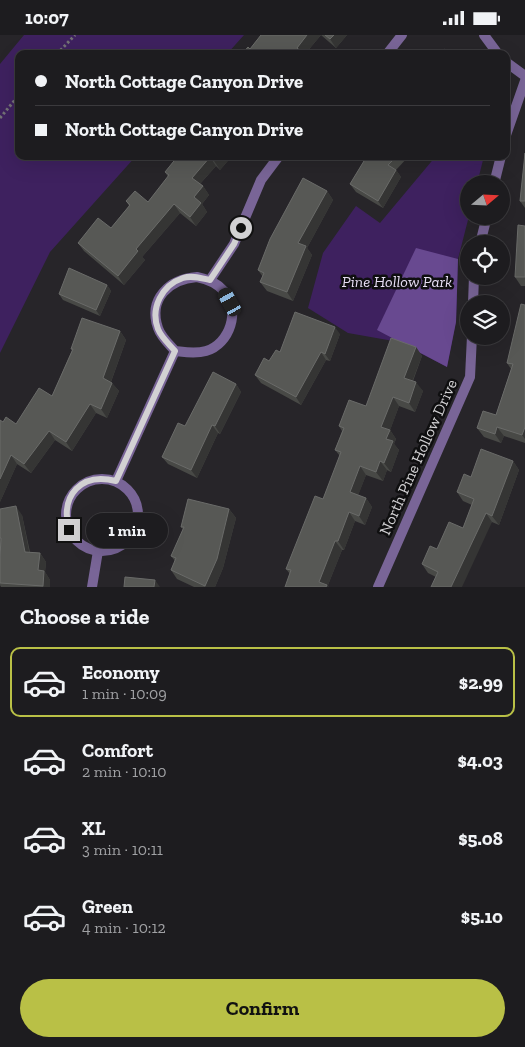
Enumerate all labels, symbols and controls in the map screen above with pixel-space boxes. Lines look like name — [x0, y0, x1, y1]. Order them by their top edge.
text: 10:07 — [25, 6, 69, 29]
text: North Cottage Canyon Drive — [65, 70, 303, 93]
text: North Cottage Canyon Drive — [65, 118, 303, 141]
north arrow — [460, 175, 510, 225]
map controls — [460, 175, 510, 345]
route start — [230, 217, 252, 239]
button: locate — [460, 235, 510, 285]
park label: Pine Hollow Park — [342, 272, 452, 291]
car — [216, 285, 243, 319]
button: layers — [460, 295, 510, 345]
street label: North Pine Hollow Drive — [375, 376, 461, 538]
callout: 1 min — [86, 513, 169, 547]
route end — [58, 519, 80, 541]
text: 1 min — [108, 521, 146, 540]
text: Choose a ride — [20, 603, 150, 630]
icon: car — [22, 660, 67, 705]
text: Economy — [82, 661, 160, 684]
text: $2.99 — [459, 671, 503, 694]
text: 1 min · 10:09 — [82, 684, 167, 703]
icon: car — [22, 738, 67, 783]
text: Comfort — [82, 739, 153, 762]
text: $4.03 — [457, 749, 503, 772]
text: 2 min · 10:10 — [82, 762, 166, 781]
icon: car — [22, 816, 67, 861]
text: XL — [82, 817, 105, 840]
text: $5.08 — [458, 827, 503, 850]
text: 3 min · 10:11 — [82, 840, 163, 859]
icon: car — [22, 894, 67, 939]
text: Green — [82, 895, 133, 918]
text: $5.10 — [461, 905, 503, 928]
text: 4 min · 10:12 — [82, 918, 166, 937]
button: Confirm — [20, 979, 505, 1037]

